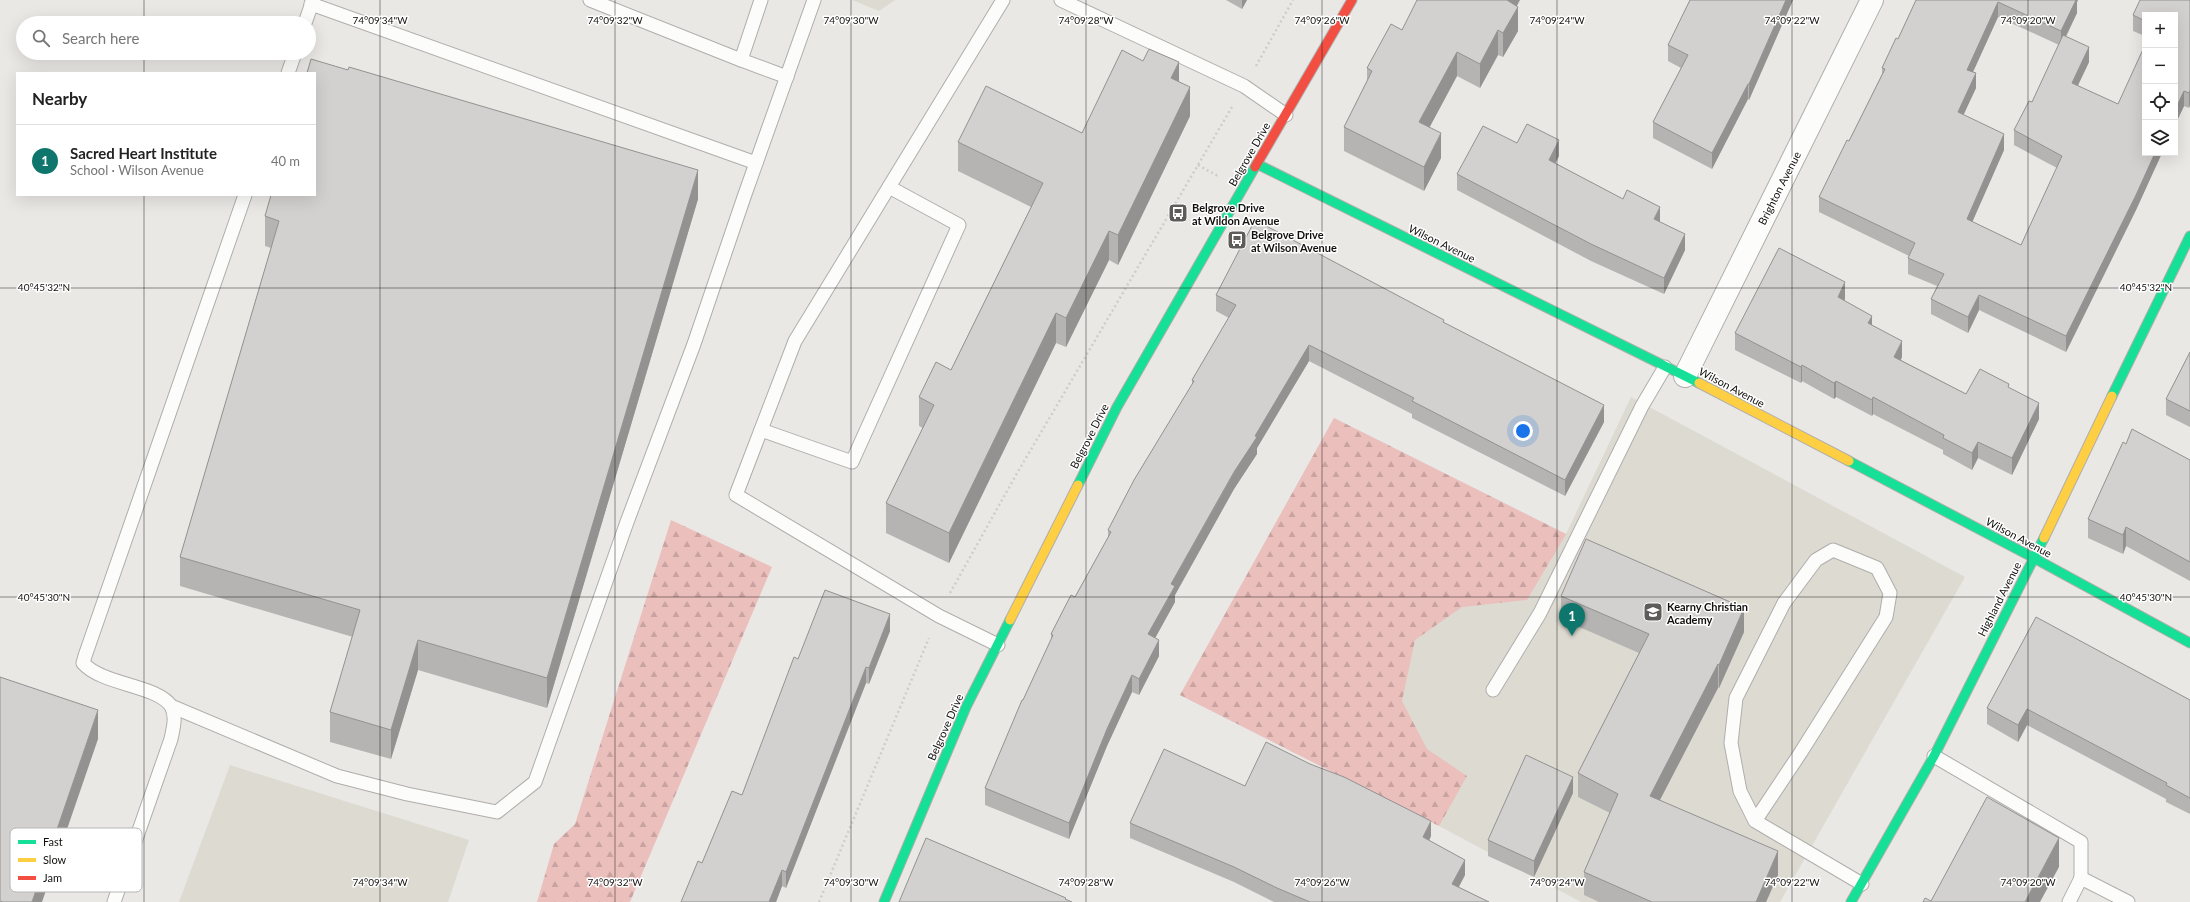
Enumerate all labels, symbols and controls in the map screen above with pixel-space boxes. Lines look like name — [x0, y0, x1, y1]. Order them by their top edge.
map controls — [2142, 12, 2178, 156]
button: + — [2142, 12, 2178, 48]
text: 74°09'34"W — [352, 14, 408, 26]
text: 74°09'32"W — [587, 14, 643, 26]
text: 74°09'30"W — [823, 14, 879, 26]
text: 74°09'28"W — [1058, 14, 1114, 26]
text: 74°09'26"W — [1294, 14, 1350, 26]
text: 74°09'24"W — [1529, 14, 1585, 26]
text: 74°09'22"W — [1764, 14, 1820, 26]
text: 74°09'20"W — [2000, 14, 2056, 26]
search box — [16, 16, 316, 60]
icon: search — [30, 27, 52, 49]
text: Search here — [62, 29, 139, 47]
button: − — [2142, 48, 2178, 84]
button: locate — [2142, 84, 2178, 120]
text: Nearby — [32, 88, 87, 109]
street label: Belgrove Drive — [1226, 120, 1273, 188]
button: layers — [2142, 120, 2178, 156]
text: Sacred Heart Institute — [70, 144, 217, 162]
street label: Brighton Avenue — [1755, 149, 1803, 227]
text: 1 — [41, 153, 49, 169]
text: 40 m — [271, 153, 300, 169]
text: School · Wilson Avenue — [70, 162, 204, 178]
place label: Belgrove Drive at Wildon Avenue — [1192, 201, 1279, 227]
bus stop icon: Belgrove Drive at Wildon Avenue — [1167, 202, 1189, 224]
street label: Wilson Avenue — [1407, 221, 1478, 265]
place label: Belgrove Drive at Wilson Avenue — [1251, 228, 1337, 254]
bus stop icon: Belgrove Drive at Wilson Avenue — [1226, 229, 1248, 251]
text: 40°45'32"N — [18, 281, 70, 293]
text: 40°45'32"N — [2120, 281, 2172, 293]
street label: Wilson Avenue — [1697, 364, 1767, 410]
street label: Belgrove Drive — [1067, 401, 1111, 471]
your location — [1513, 421, 1533, 441]
street label: Wilson Avenue — [1984, 514, 2054, 560]
street label: Highland Avenue — [1975, 559, 2023, 639]
text: 40°45'30"N — [18, 591, 70, 603]
text: 40°45'30"N — [2120, 591, 2172, 603]
place label: Kearny Christian Academy — [1666, 600, 1748, 626]
school or university icon: Kearny Christian Academy — [1642, 601, 1664, 623]
pin: 1 — [1559, 603, 1585, 636]
street label: Belgrove Drive — [925, 692, 966, 762]
legend — [10, 828, 142, 892]
text: Fast — [43, 835, 63, 848]
text: Slow — [43, 853, 67, 866]
text: Jam — [43, 871, 62, 884]
text: 74°09'34"W — [352, 876, 408, 888]
text: 74°09'32"W — [587, 876, 643, 888]
text: 74°09'30"W — [823, 876, 879, 888]
text: 74°09'28"W — [1058, 876, 1114, 888]
text: 74°09'26"W — [1294, 876, 1350, 888]
text: 74°09'24"W — [1529, 876, 1585, 888]
text: 74°09'22"W — [1764, 876, 1820, 888]
text: 74°09'20"W — [2000, 876, 2056, 888]

